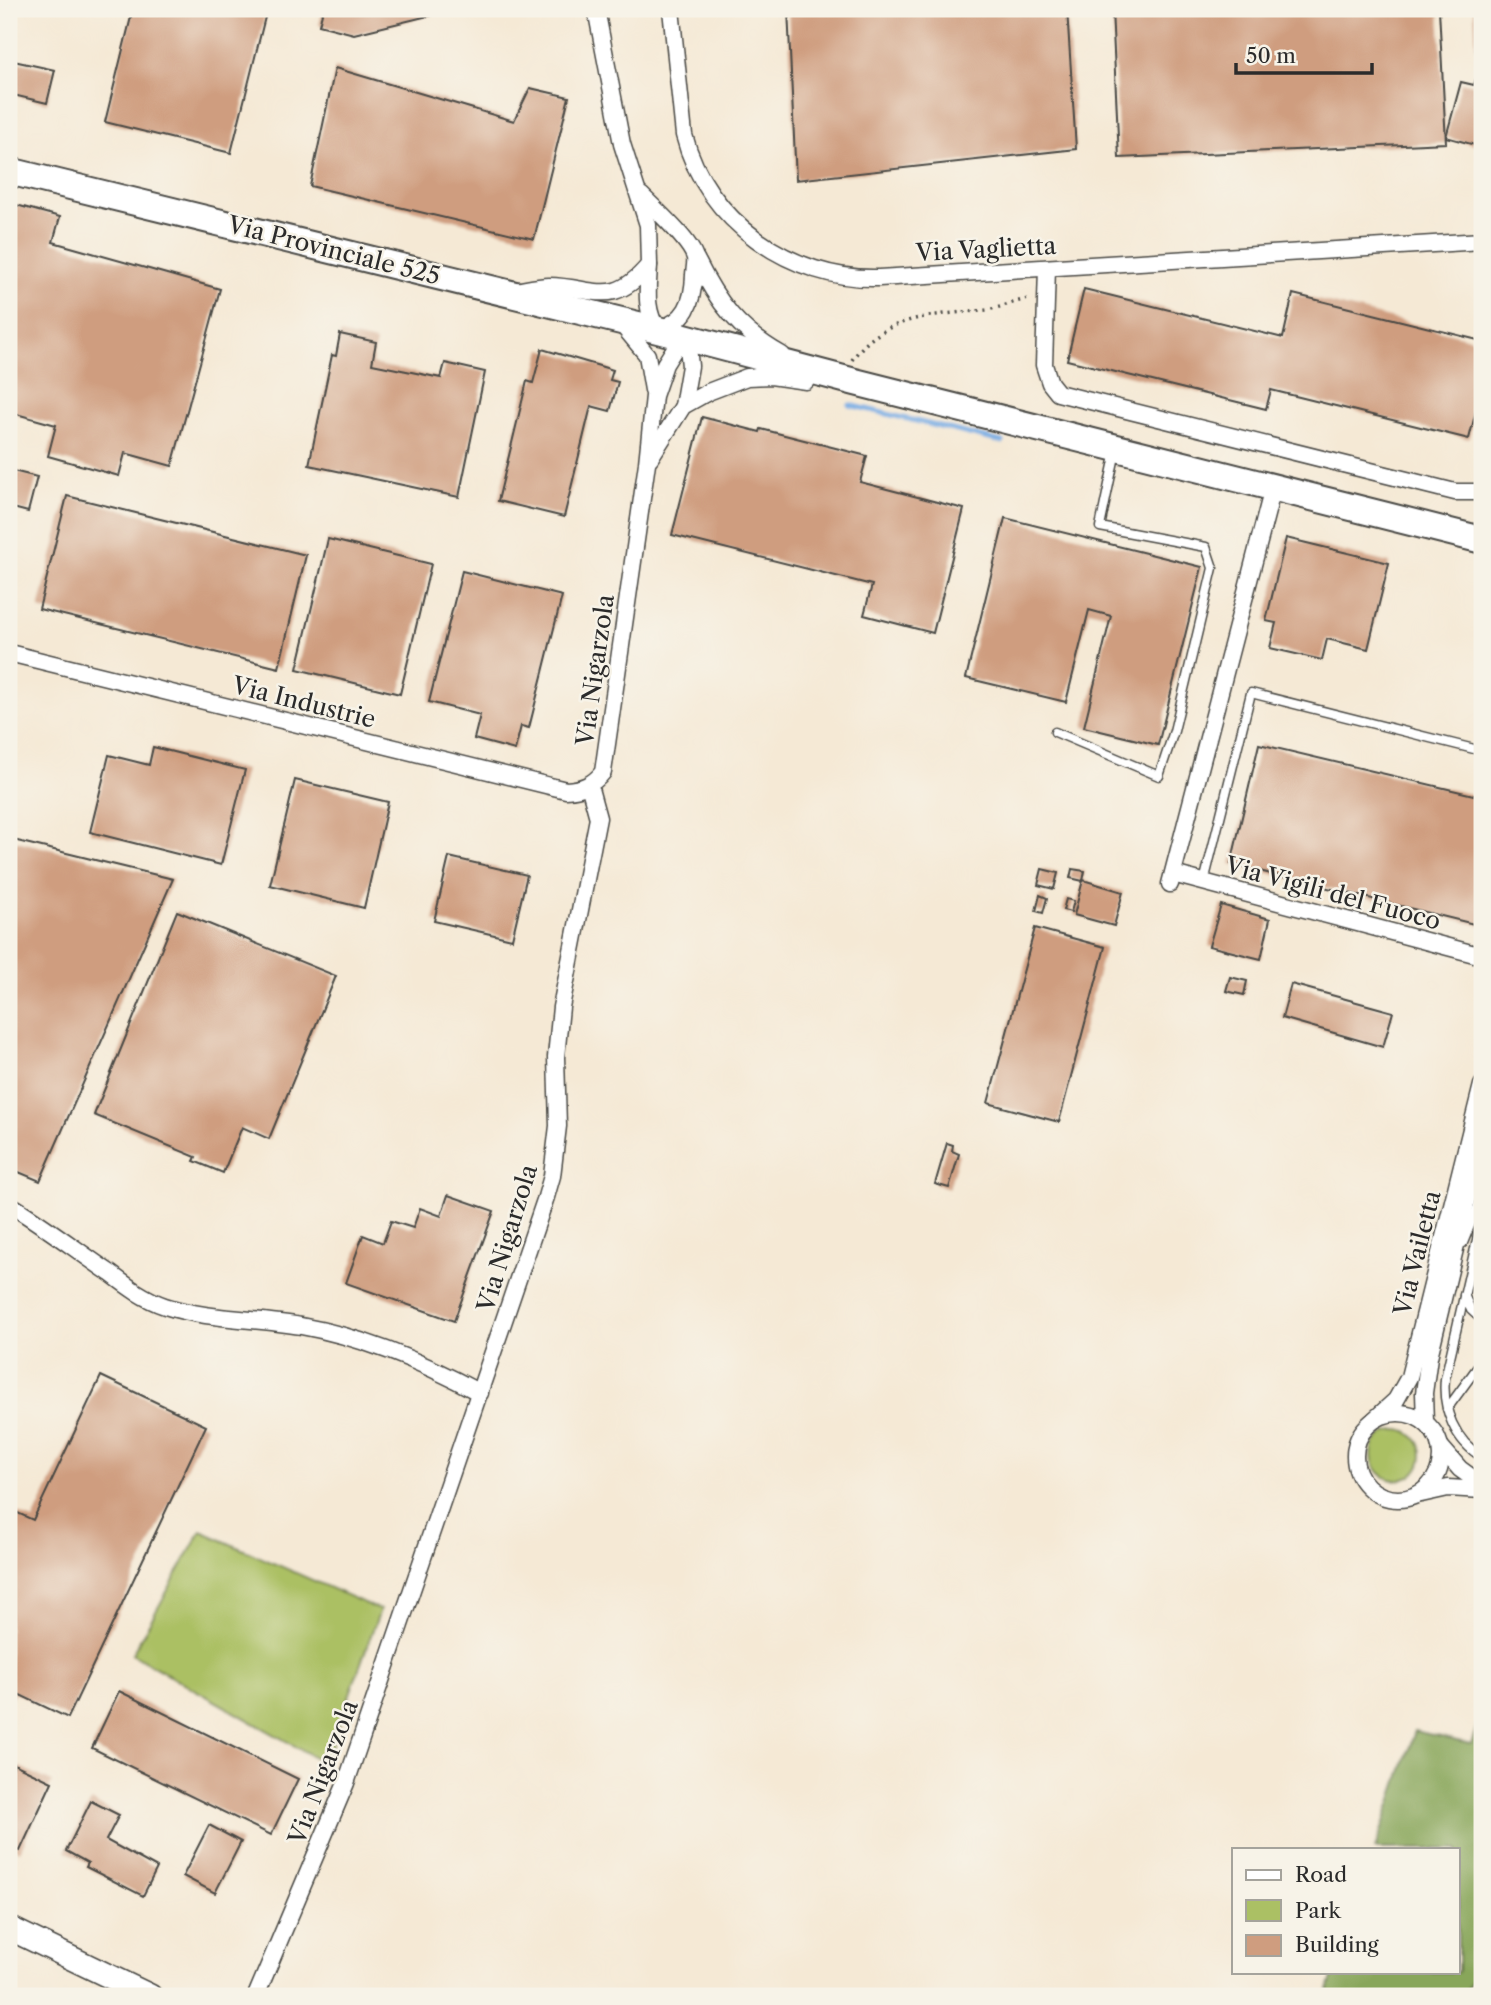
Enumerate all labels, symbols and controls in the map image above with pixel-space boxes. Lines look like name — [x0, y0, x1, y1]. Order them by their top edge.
scale bar — [1236, 32, 1372, 76]
text: 50 m — [1246, 43, 1296, 68]
street label: Via Provinciale 525 — [224, 209, 443, 290]
street label: Via Vaglietta — [914, 231, 1057, 267]
street label: Via Nigarzola — [570, 592, 620, 749]
street label: Via Industrie — [228, 670, 379, 734]
street label: Via Vigili del Fuoco — [1221, 850, 1444, 936]
street label: Via Nigarzola — [471, 1160, 543, 1316]
street label: Via Vailetta — [1387, 1187, 1447, 1319]
street label: Via Nigarzola — [282, 1695, 364, 1849]
legend — [1232, 1848, 1460, 1974]
text: Road — [1295, 1862, 1347, 1887]
text: Park — [1295, 1898, 1341, 1923]
text: Building — [1295, 1932, 1380, 1957]

